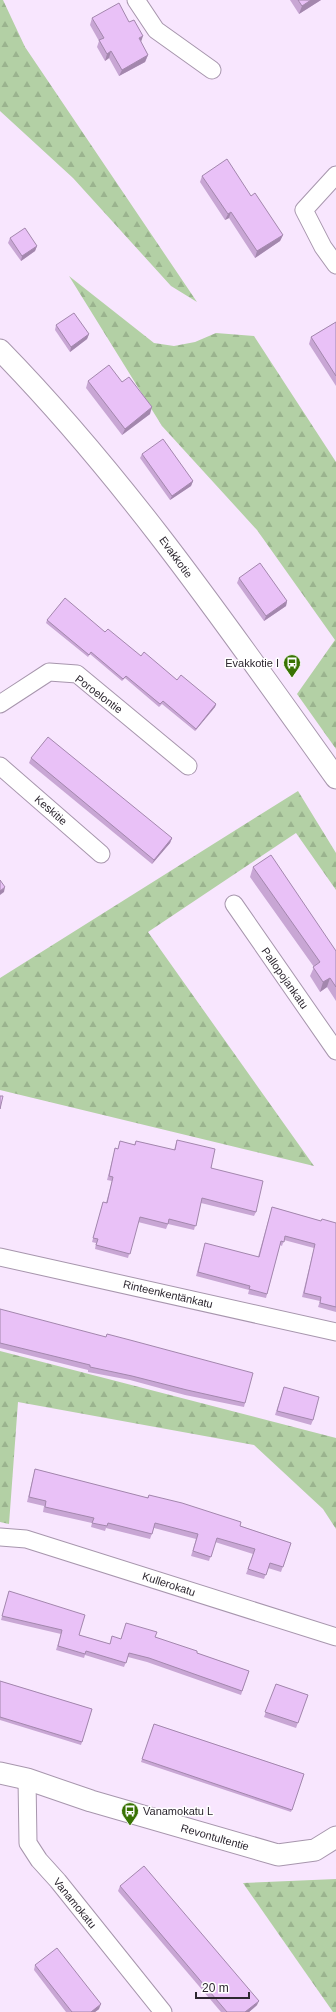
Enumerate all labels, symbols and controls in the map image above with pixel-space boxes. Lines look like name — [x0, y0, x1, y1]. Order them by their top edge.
street label: Evakkotie — [157, 534, 195, 580]
bus stop icon: Evakkotie I — [282, 653, 302, 678]
place label: Evakkotie I — [225, 657, 279, 669]
street label: Poroelontie — [73, 672, 125, 716]
street label: Keskitie — [33, 793, 69, 827]
street label: Pallopojankatu — [259, 945, 311, 1011]
street label: Rinteenkentänkatu — [122, 1278, 214, 1310]
street label: Kullerokatu — [141, 1570, 197, 1598]
bus stop icon: Vanamokatu L — [120, 1801, 140, 1826]
place label: Vanamokatu L — [143, 1805, 213, 1817]
street label: Revontultentie — [180, 1822, 250, 1852]
street label: Vanamokatu — [51, 1876, 99, 1930]
scale bar — [196, 1974, 249, 2000]
text: 20 m — [202, 1981, 229, 1995]

